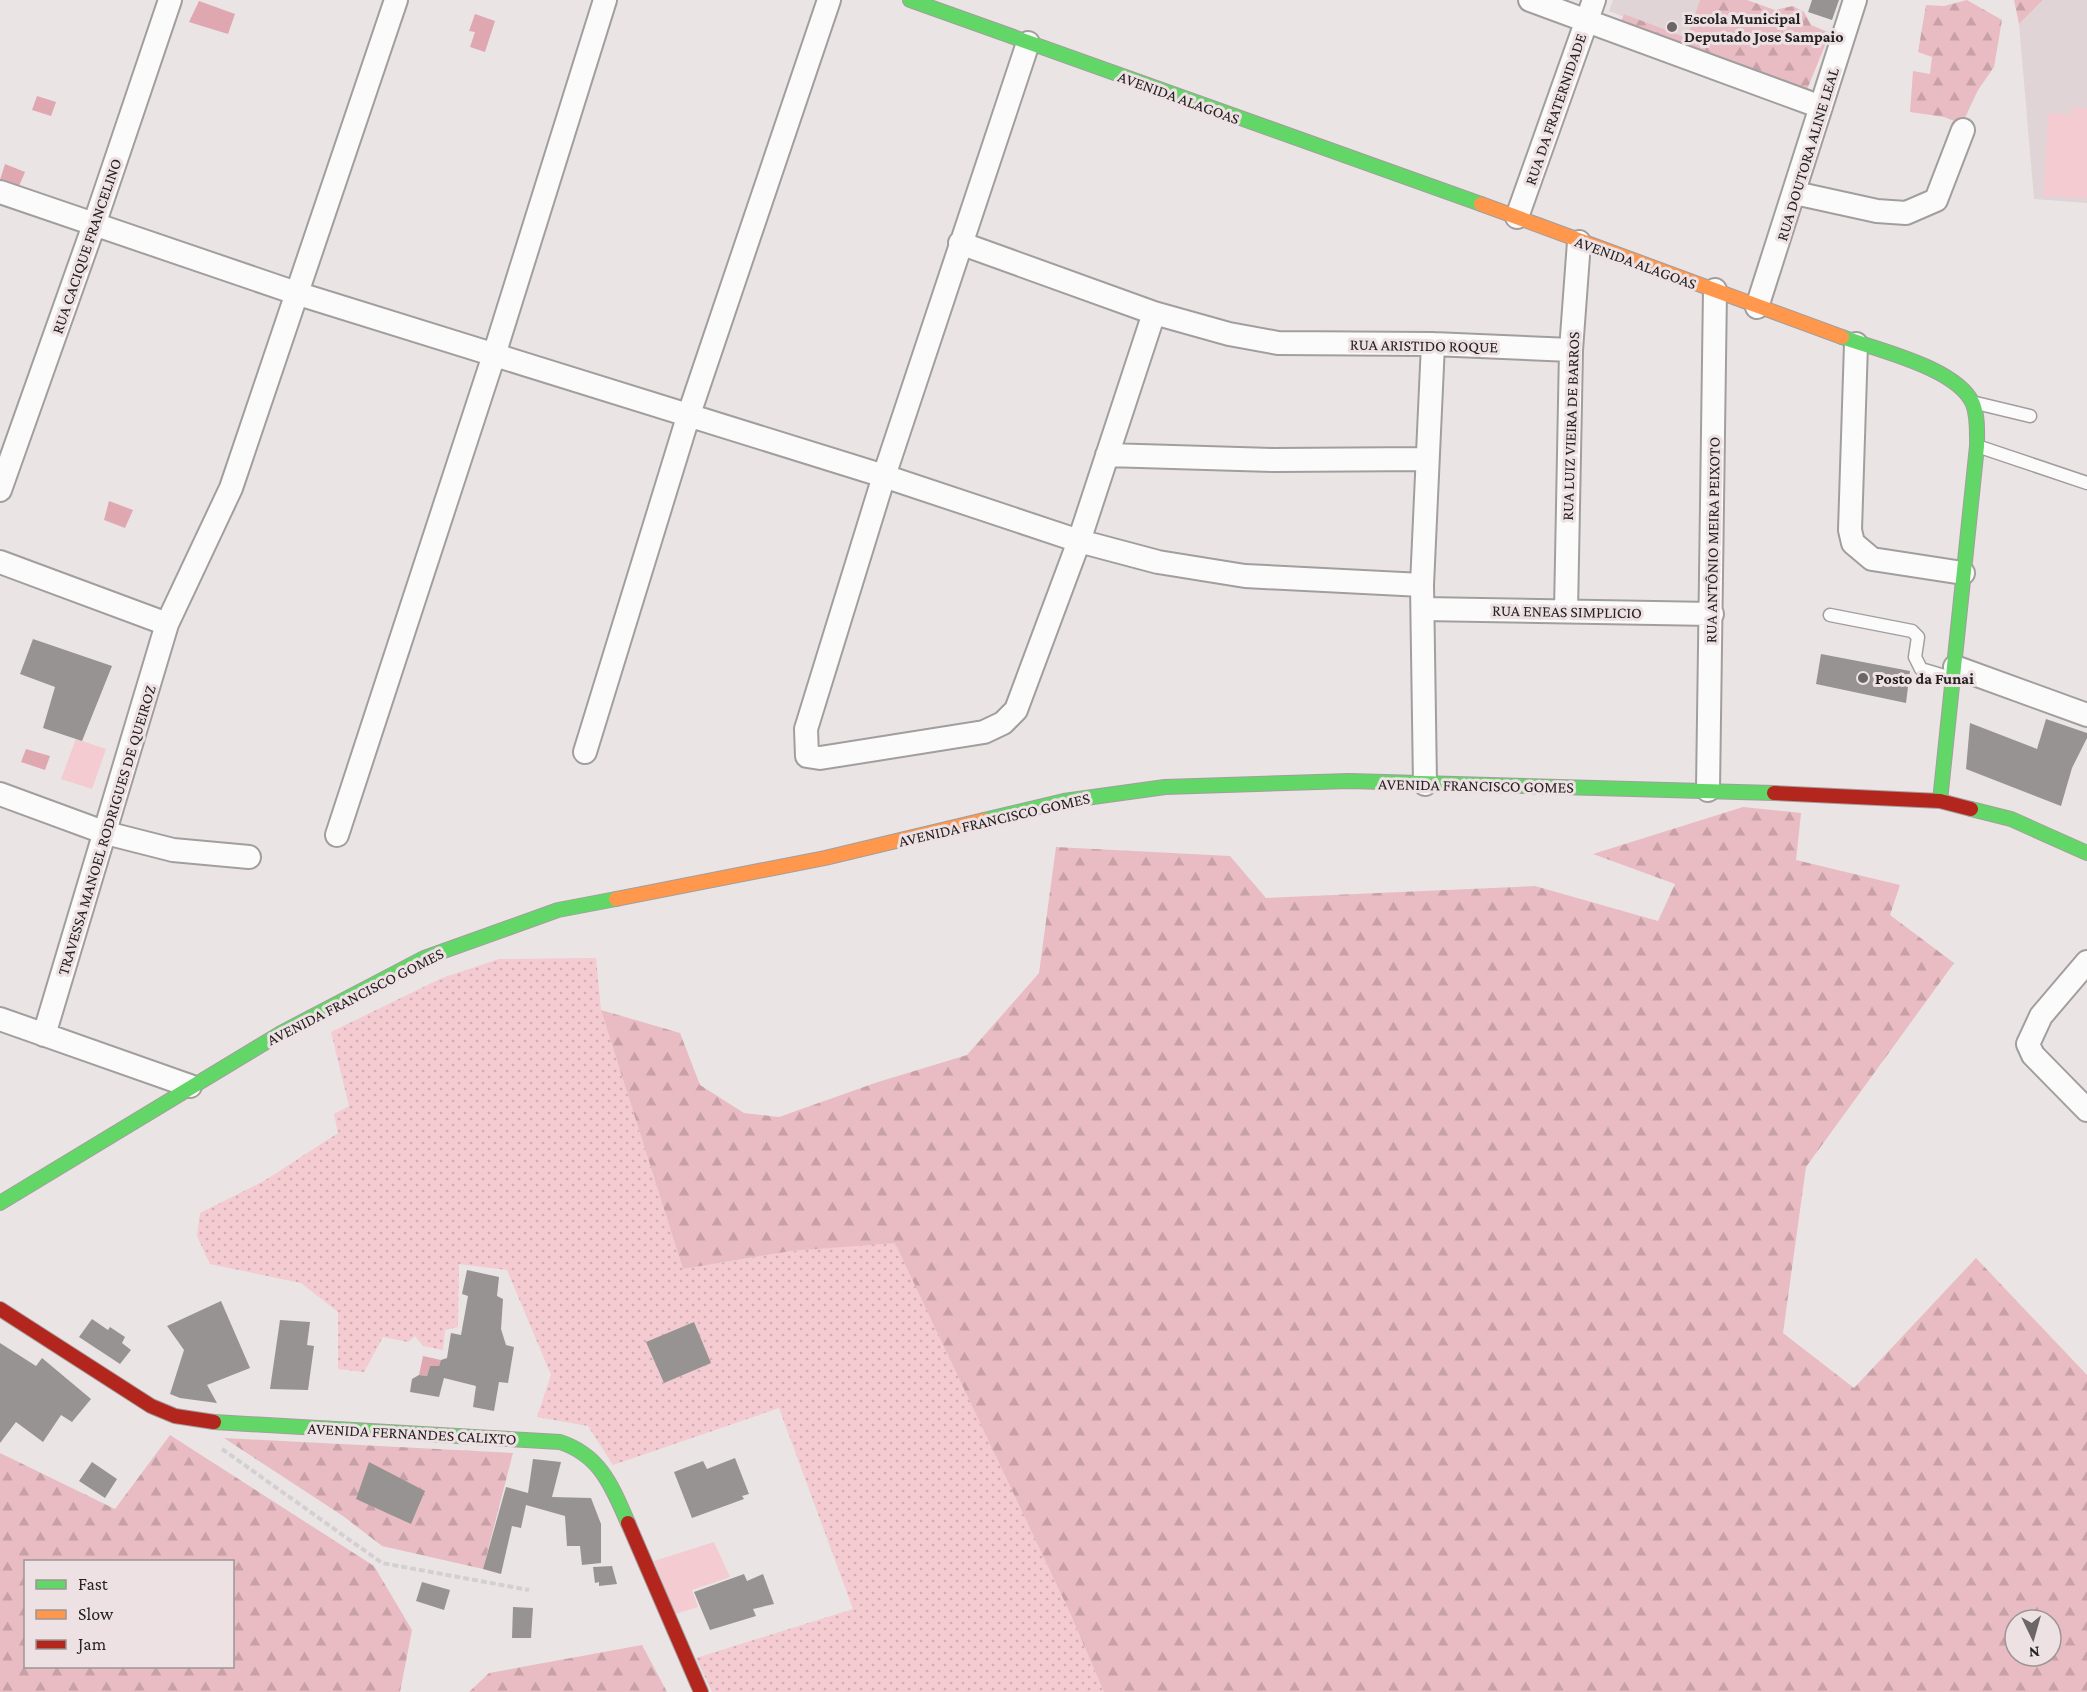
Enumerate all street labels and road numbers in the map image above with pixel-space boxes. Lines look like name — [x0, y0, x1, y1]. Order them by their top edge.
street label: RUA DA FRATERNIDADE — [1522, 31, 1589, 187]
street label: RUA DOUTORA ALINE LEAL — [1773, 65, 1842, 243]
street label: AVENIDA ALAGOAS — [1116, 68, 1242, 127]
street label: RUA CACIQUE FRANCELINO — [48, 156, 125, 336]
street label: AVENIDA ALAGOAS — [1573, 233, 1699, 292]
street label: RUA LUIZ VIEIRA DE BARROS — [1559, 331, 1582, 521]
street label: RUA ARISTIDO ROQUE — [1350, 336, 1499, 355]
street label: RUA ANTÔNIO MEIRA PEIXOTO — [1702, 437, 1723, 643]
street label: RUA ENEAS SIMPLICIO — [1492, 602, 1642, 621]
street label: TRAVESSA MANOEL RODRIGUES DE QUEIROZ — [54, 683, 159, 977]
street label: AVENIDA FRANCISCO GOMES — [1378, 775, 1574, 796]
street label: AVENIDA FRANCISCO GOMES — [897, 789, 1091, 850]
street label: AVENIDA FRANCISCO GOMES — [264, 944, 446, 1048]
street label: AVENIDA FERNANDES CALIXTO — [307, 1420, 517, 1447]

